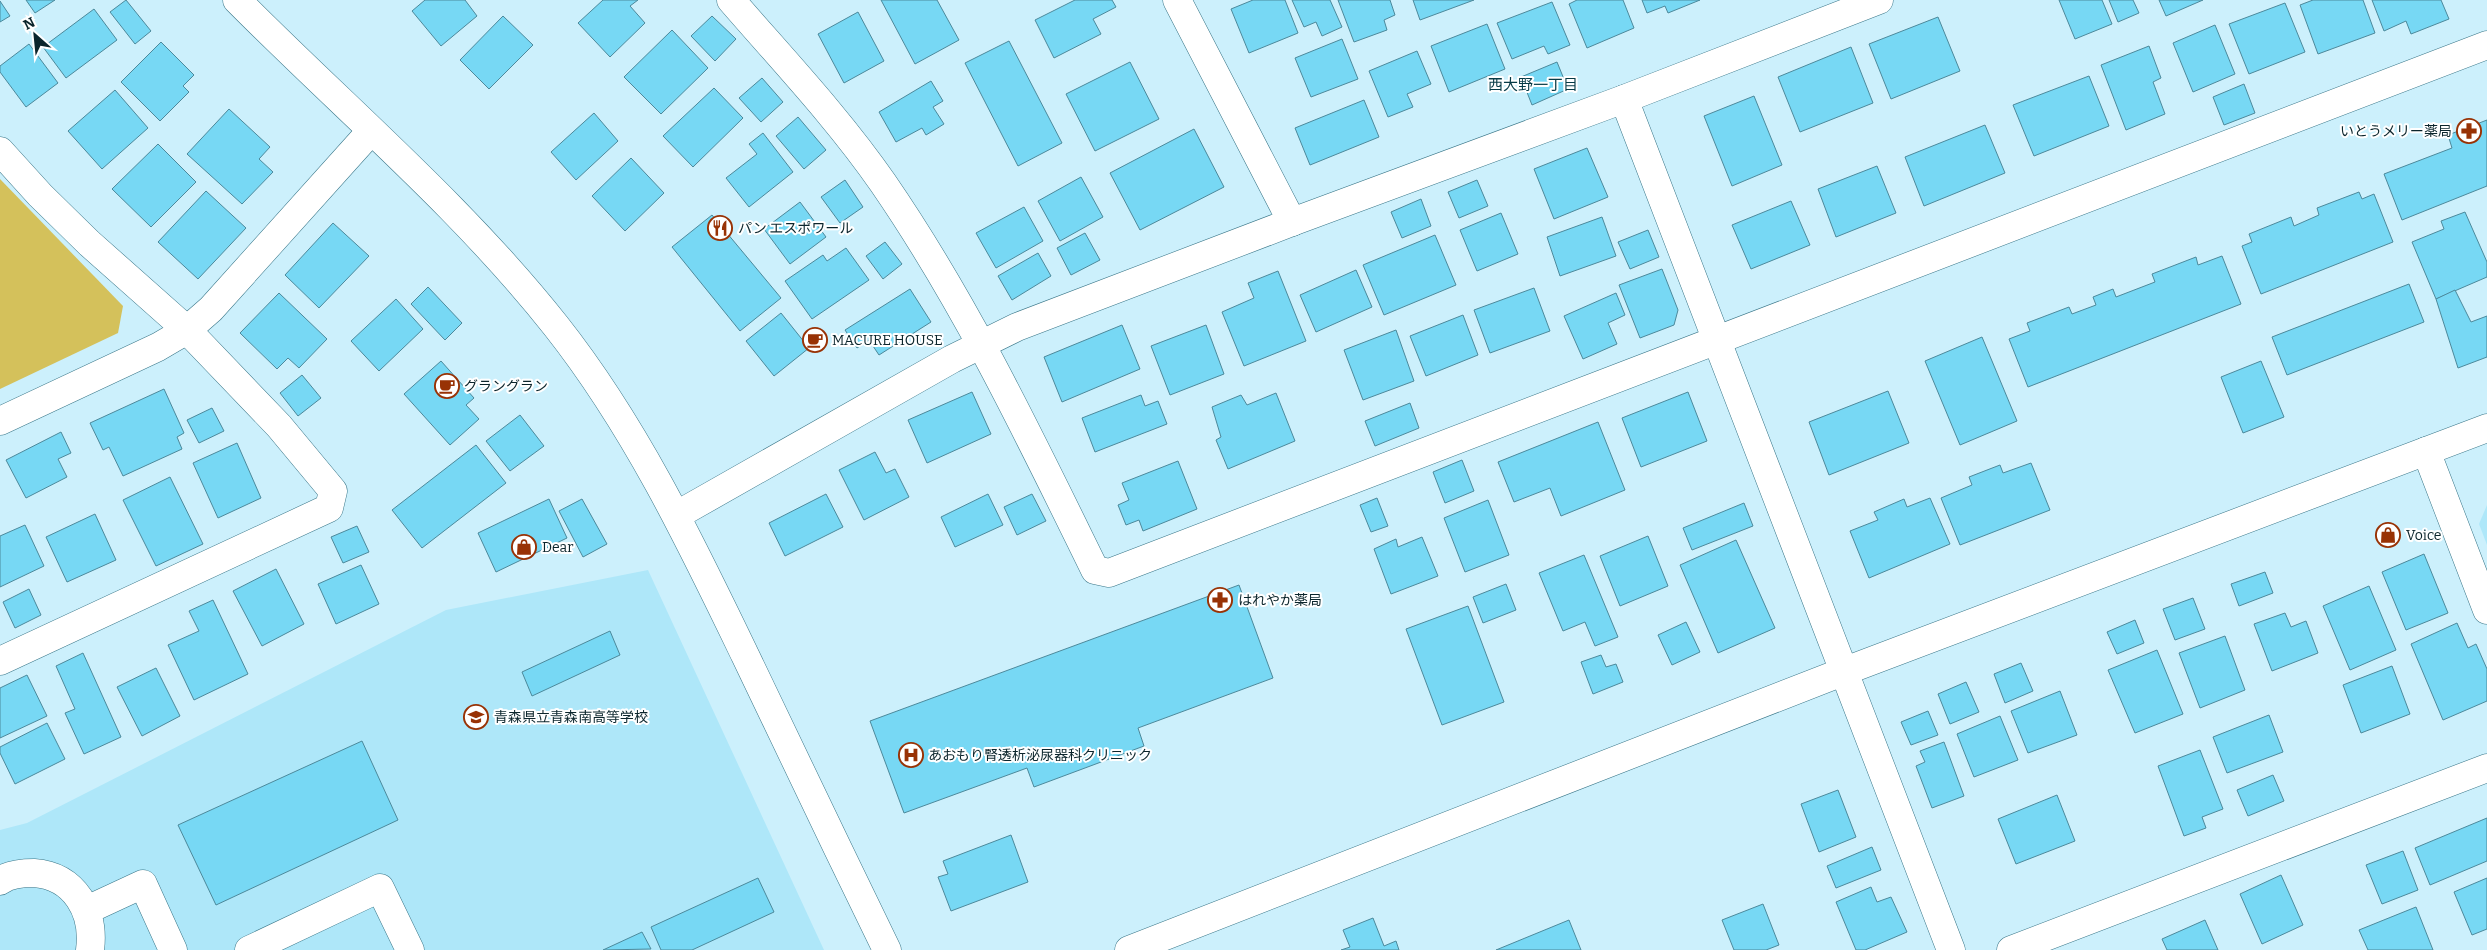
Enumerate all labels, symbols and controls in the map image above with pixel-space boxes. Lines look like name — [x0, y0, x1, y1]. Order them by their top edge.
north arrow — [10, 10, 60, 60]
text: N — [21, 14, 38, 34]
district label: 西大野一丁目 — [1488, 76, 1578, 94]
pharmacy icon: いとうメリー薬局 — [2456, 118, 2482, 144]
place label: いとうメリー薬局 — [2340, 123, 2452, 140]
restaurant icon: パン エスポワール — [707, 215, 733, 241]
place label: パン エスポワール — [738, 220, 854, 237]
cafe icon: MACURE HOUSE — [802, 327, 828, 353]
place label: MACURE HOUSE — [832, 332, 943, 349]
cafe icon: グラングラン — [434, 373, 460, 399]
place label: グラングラン — [464, 378, 548, 395]
shop icon: Voice — [2375, 522, 2401, 548]
place label: Voice — [2406, 527, 2441, 544]
shop icon: Dear — [511, 534, 537, 560]
place label: Dear — [542, 539, 573, 556]
pharmacy icon: はれやか薬局 — [1207, 587, 1233, 613]
place label: はれやか薬局 — [1238, 592, 1322, 609]
school or university icon: 青森県立青森南高等学校 — [463, 704, 489, 730]
place label: 青森県立青森南高等学校 — [494, 709, 648, 726]
hospital icon: あおもり腎透析泌尿器科クリニック — [898, 742, 924, 768]
place label: あおもり腎透析泌尿器科クリニック — [928, 747, 1152, 764]

